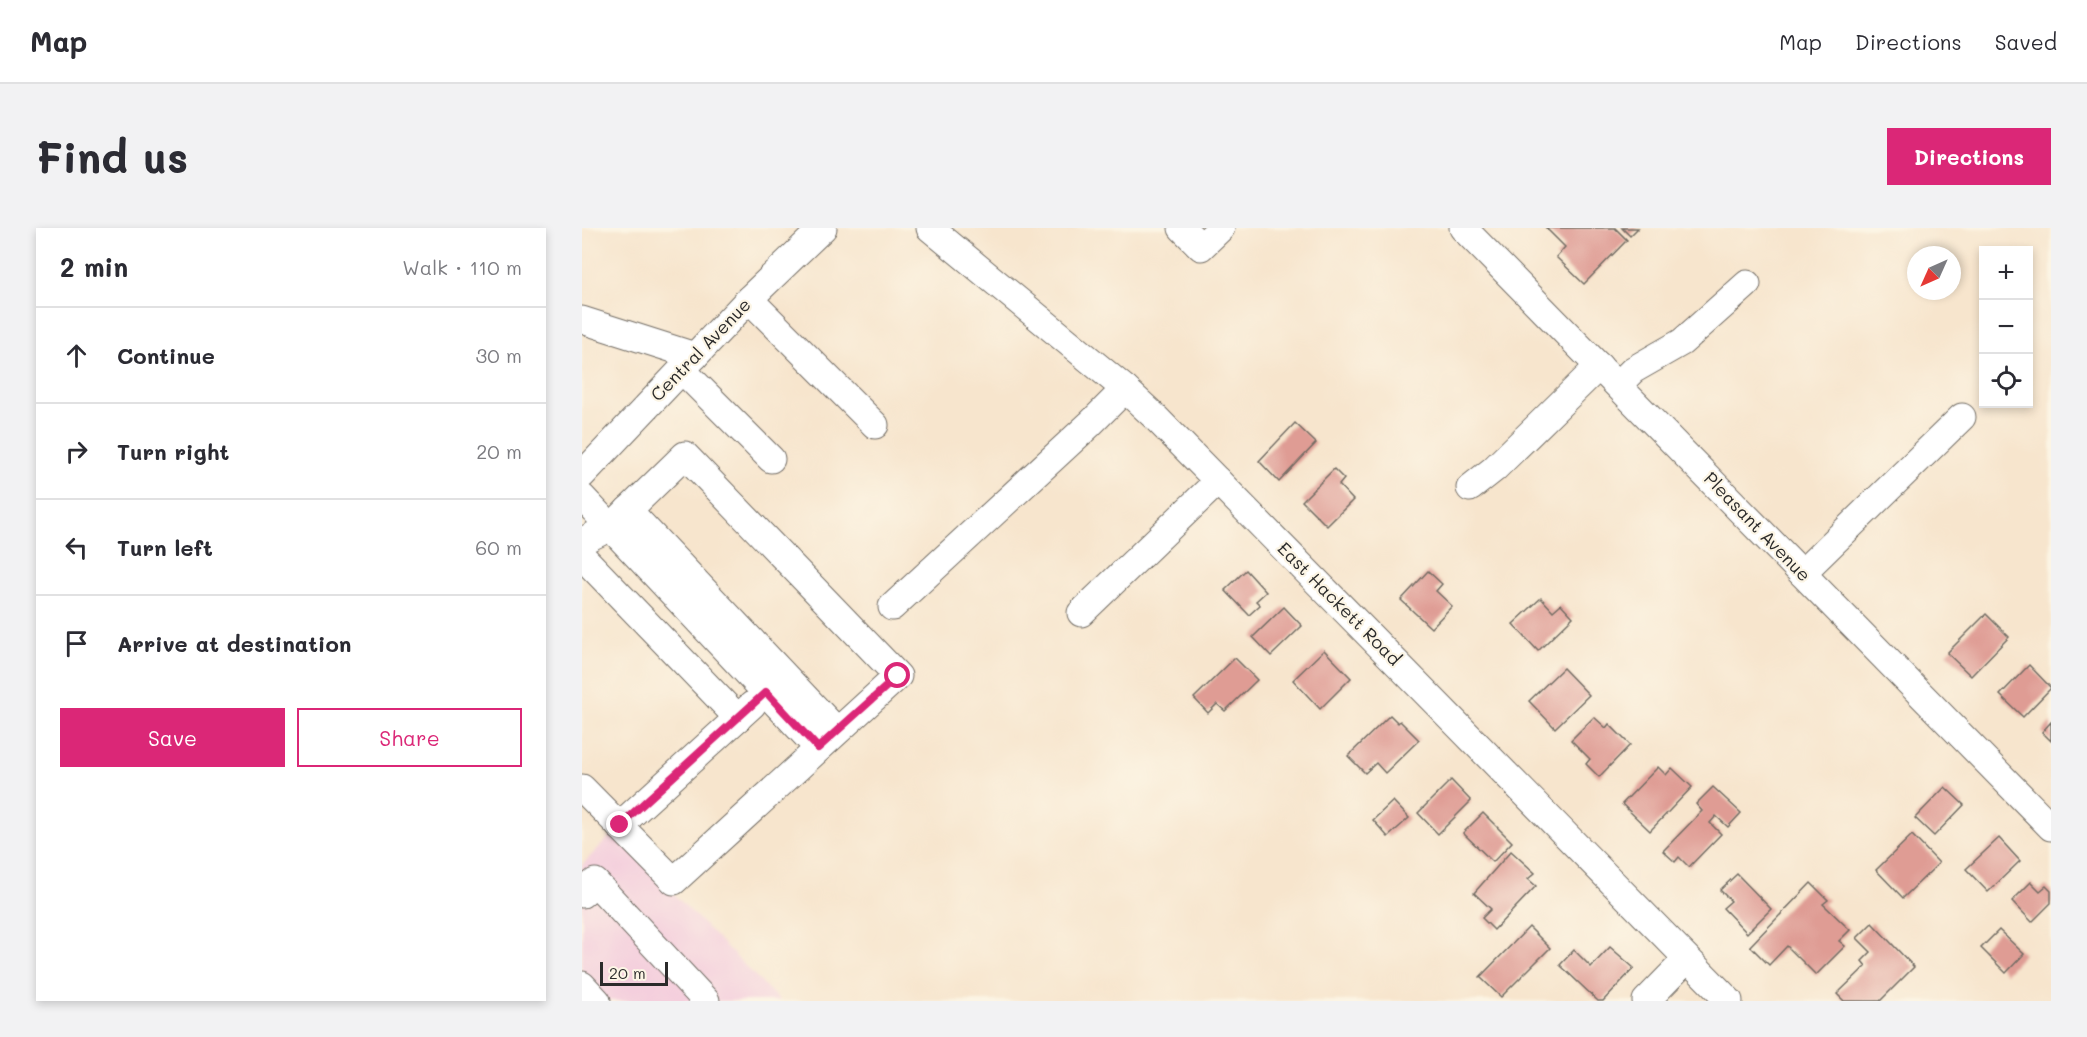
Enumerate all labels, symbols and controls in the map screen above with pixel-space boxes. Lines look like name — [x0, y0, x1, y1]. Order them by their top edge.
text: Map — [30, 23, 87, 59]
text: Map — [1779, 28, 1822, 55]
text: Directions — [1855, 28, 1962, 55]
text: Saved — [1995, 28, 2057, 55]
button: Directions — [1887, 128, 2051, 185]
text: Find us — [36, 129, 188, 184]
north arrow — [1907, 246, 1961, 300]
map controls — [1979, 246, 2033, 408]
button: + — [1979, 246, 2033, 300]
text: 2 min — [60, 250, 128, 284]
text: Walk · 110 m — [402, 254, 522, 280]
street label: Central Avenue — [645, 293, 756, 406]
button: − — [1979, 300, 2033, 354]
icon: ahead — [60, 339, 93, 372]
text: Continue — [117, 341, 215, 370]
text: 30 m — [476, 342, 522, 368]
button: locate — [1979, 354, 2033, 408]
icon: right — [60, 435, 93, 468]
text: Turn right — [117, 437, 229, 466]
text: 20 m — [476, 438, 522, 464]
street label: Pleasant Avenue — [1699, 466, 1816, 586]
icon: left — [60, 531, 93, 564]
text: Turn left — [117, 533, 213, 562]
text: 60 m — [475, 534, 522, 560]
street label: East Hackett Road — [1273, 536, 1407, 670]
icon: arrive — [60, 627, 93, 660]
text: Arrive at destination — [117, 629, 352, 658]
route start — [884, 662, 910, 688]
button: Save — [60, 708, 285, 767]
button: Share — [297, 708, 522, 767]
route end — [606, 811, 632, 837]
scale bar — [600, 959, 668, 986]
text: 20 m — [609, 962, 646, 983]

